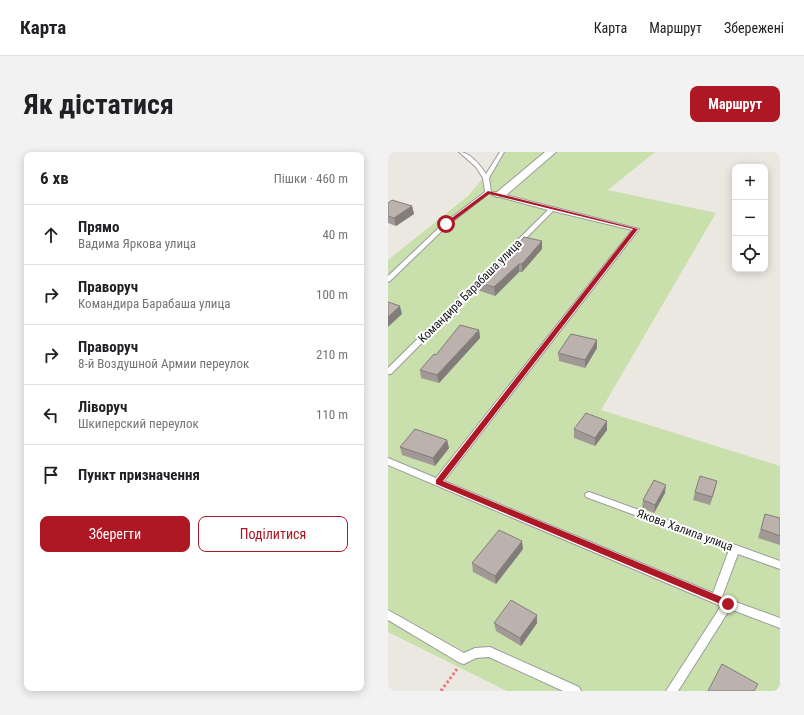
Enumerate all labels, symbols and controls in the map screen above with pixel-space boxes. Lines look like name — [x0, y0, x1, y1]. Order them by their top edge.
text: Карта — [20, 16, 66, 39]
text: Карта — [594, 20, 627, 36]
text: Маршрут — [649, 20, 702, 36]
text: Збережені — [724, 20, 784, 36]
button: Маршрут — [690, 86, 780, 122]
text: Як дістатися — [24, 88, 174, 121]
map controls — [732, 164, 768, 272]
button: + — [732, 164, 768, 200]
text: 6 хв — [40, 168, 69, 188]
text: Пішки · 460 m — [274, 171, 348, 186]
button: − — [732, 200, 768, 236]
route start — [437, 215, 455, 233]
text: Прямо — [78, 218, 119, 236]
icon: ahead — [40, 224, 62, 246]
text: 40 m — [322, 227, 348, 242]
text: Вадима Яркова улица — [78, 236, 196, 251]
street label: Командира Барабаша улица — [415, 236, 525, 346]
button: locate — [732, 236, 768, 272]
text: Праворуч — [78, 278, 138, 296]
icon: right — [40, 284, 62, 306]
text: 100 m — [316, 287, 348, 302]
text: Командира Барабаша улица — [78, 296, 230, 311]
text: Праворуч — [78, 338, 138, 356]
icon: right — [40, 344, 62, 366]
text: 210 m — [316, 347, 348, 362]
text: 8-й Воздушной Армии переулок — [78, 356, 249, 371]
text: Ліворуч — [78, 398, 127, 416]
icon: left — [40, 404, 62, 426]
text: 110 m — [316, 407, 348, 422]
text: Шкиперский переулок — [78, 416, 199, 431]
icon: arrive — [40, 464, 62, 486]
text: Пункт призначення — [78, 466, 200, 484]
street label: Якова Халипа улица — [635, 506, 735, 554]
button: Зберегти — [40, 516, 190, 552]
button: Поділитися — [198, 516, 348, 552]
route end — [719, 595, 737, 613]

